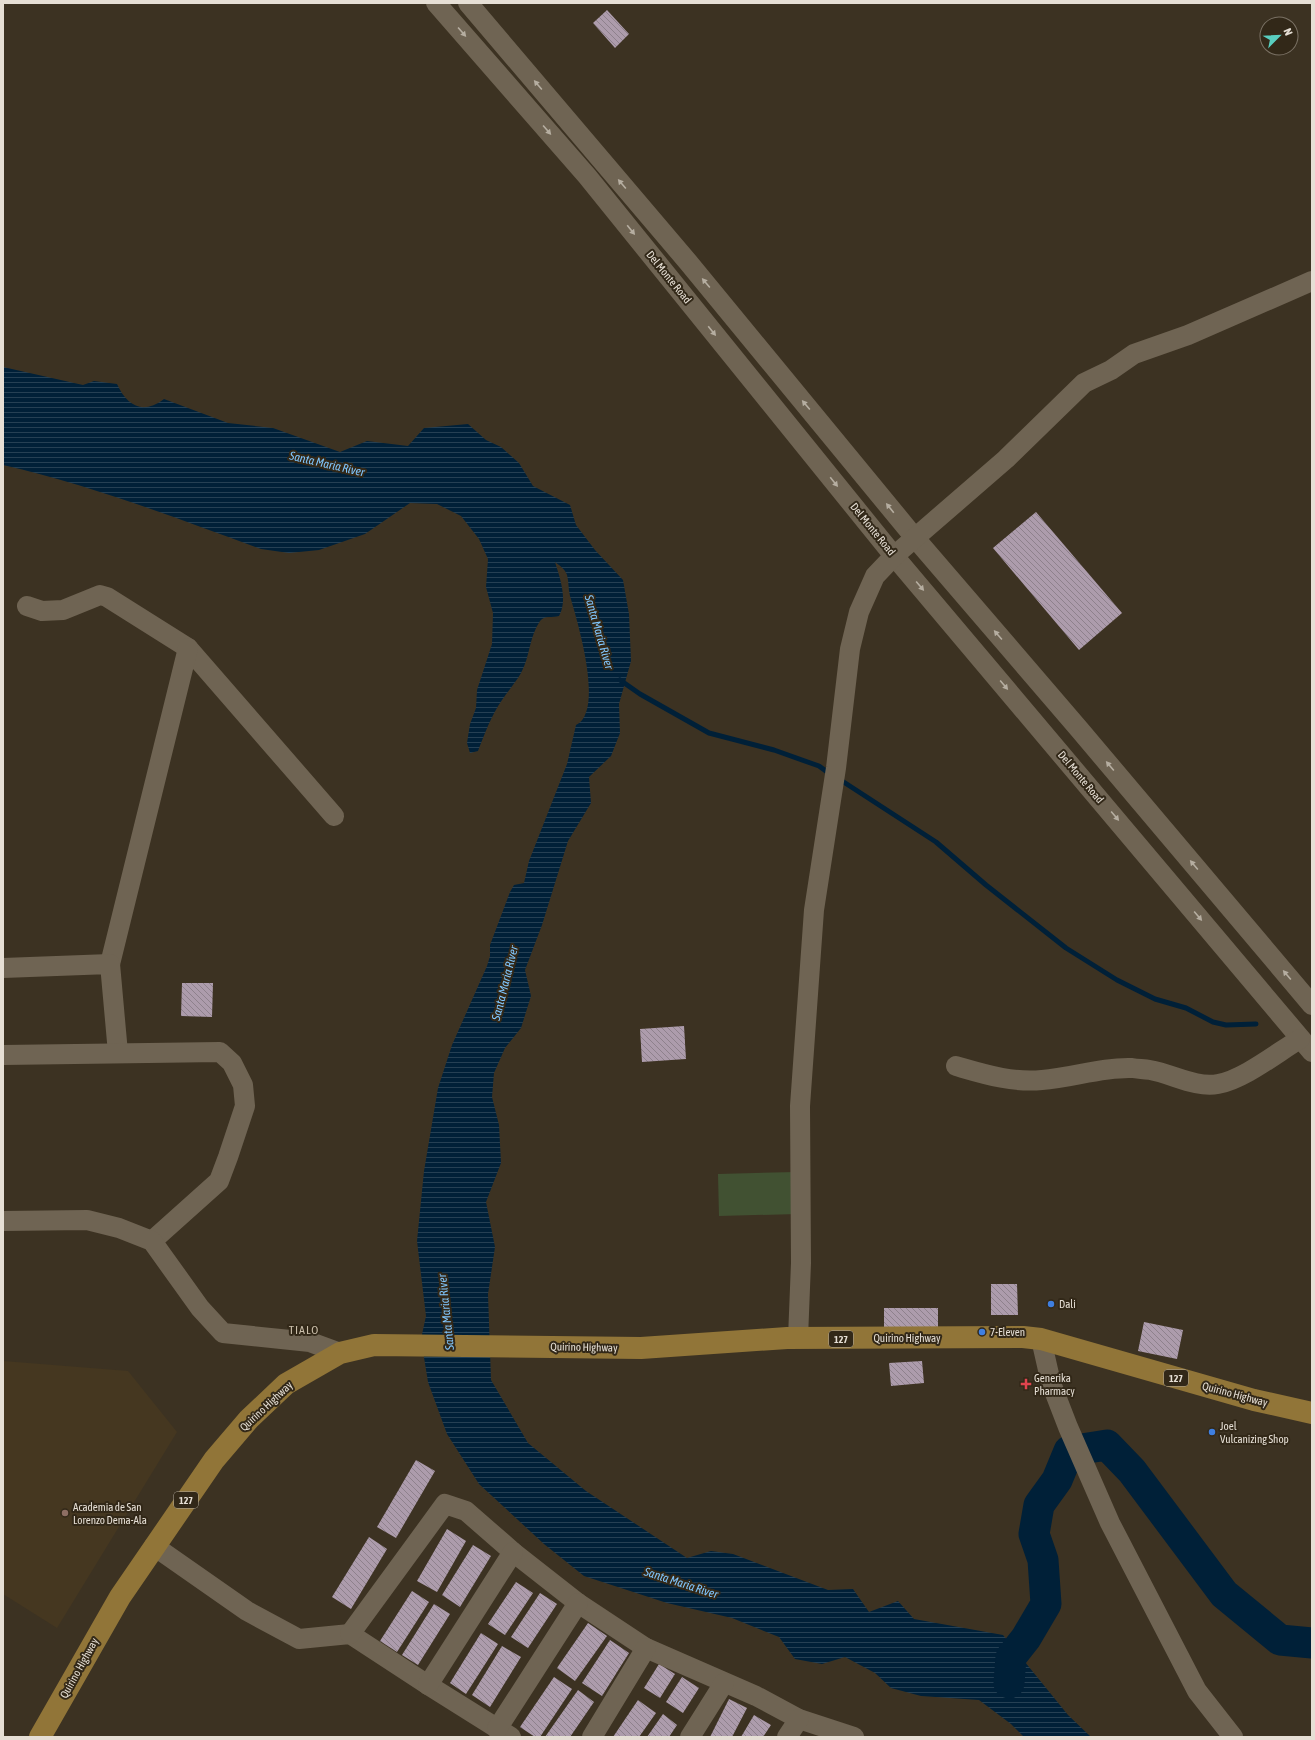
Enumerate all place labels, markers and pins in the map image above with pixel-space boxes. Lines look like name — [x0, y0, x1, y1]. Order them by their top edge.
place label: Dali — [1059, 1298, 1076, 1310]
marker: Dali — [1046, 1299, 1056, 1309]
place label: 7-Eleven — [990, 1326, 1025, 1338]
marker: 7-Eleven — [977, 1327, 987, 1337]
place label: Generika Pharmacy — [1034, 1372, 1075, 1397]
marker: Generika Pharmacy — [1021, 1379, 1031, 1389]
place label: Joel Vulcanizing Shop — [1220, 1420, 1289, 1445]
marker: Joel Vulcanizing Shop — [1207, 1427, 1217, 1437]
place label: Academia de San Lorenzo Dema-Ala — [73, 1501, 147, 1526]
marker: Academia de San Lorenzo Dema-Ala — [60, 1508, 70, 1518]

